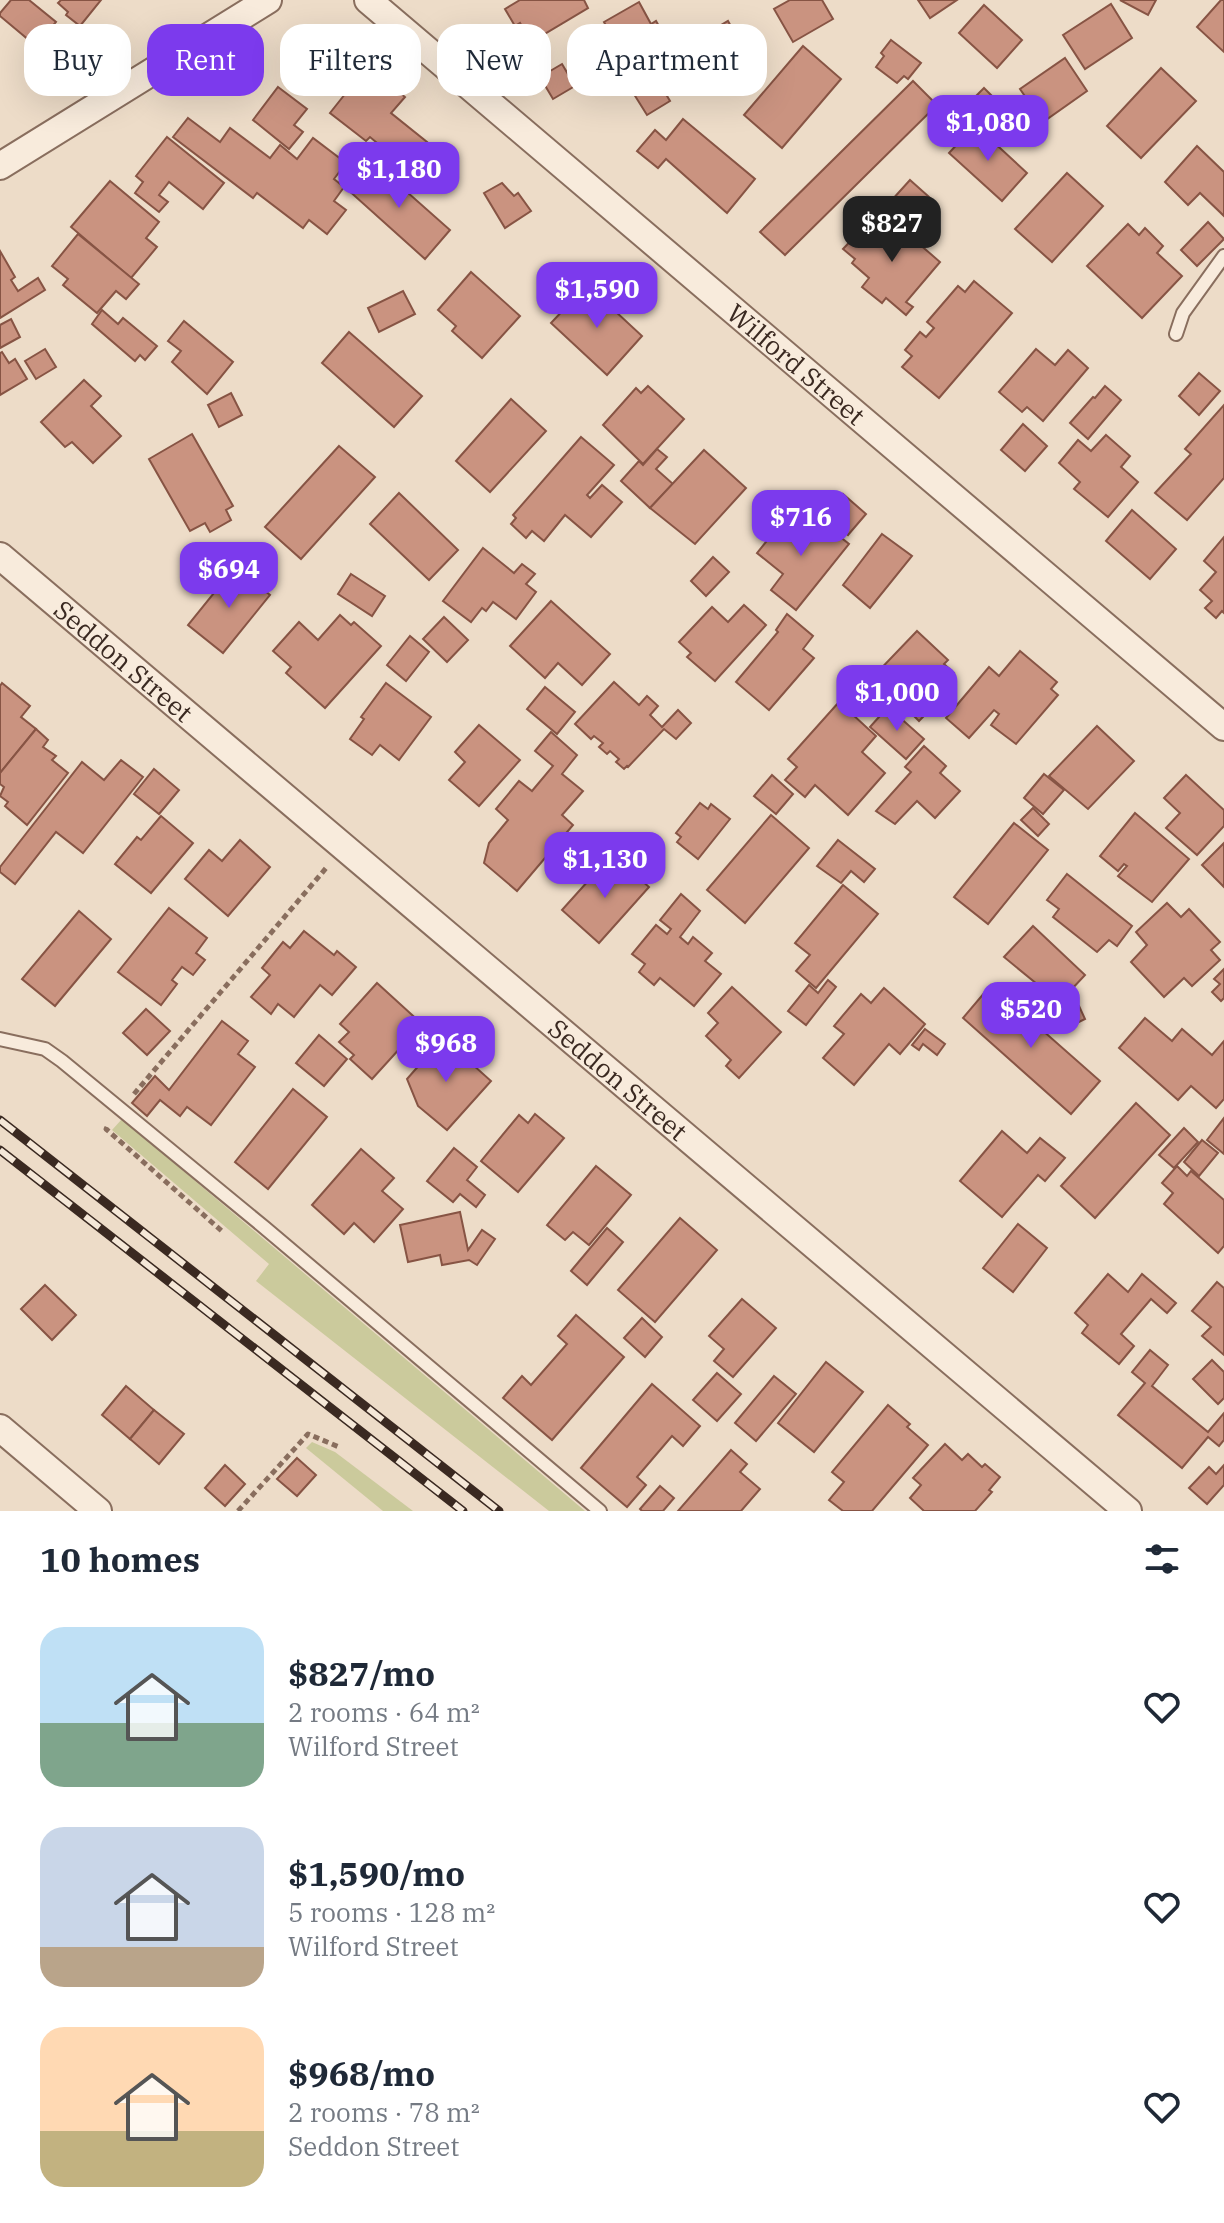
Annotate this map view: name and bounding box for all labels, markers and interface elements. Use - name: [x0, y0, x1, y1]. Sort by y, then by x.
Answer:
- chip: Buy: [24, 24, 131, 96]
- chip: Rent: [147, 24, 264, 96]
- chip: Filters: [280, 24, 421, 96]
- chip: New: [437, 24, 551, 96]
- chip: Apartment: [567, 24, 767, 96]
- pin: $1,080: [923, 95, 1053, 163]
- text: $1,080: [945, 104, 1031, 138]
- pin: $1,180: [334, 142, 464, 210]
- text: $1,180: [356, 151, 442, 185]
- pin: $827: [845, 196, 939, 264]
- text: $827: [861, 205, 923, 239]
- pin: $1,590: [532, 262, 662, 330]
- text: $1,590: [554, 271, 640, 305]
- street label: Wilford Street: [720, 296, 872, 432]
- pin: $716: [754, 490, 848, 558]
- text: $716: [770, 499, 832, 533]
- pin: $694: [182, 542, 276, 610]
- text: $694: [198, 551, 260, 585]
- street label: Seddon Street: [47, 592, 200, 729]
- pin: $1,000: [832, 665, 962, 733]
- text: $1,000: [854, 674, 940, 708]
- pin: $1,130: [540, 832, 670, 900]
- text: $1,130: [562, 841, 648, 875]
- pin: $520: [984, 982, 1078, 1050]
- text: $520: [1000, 991, 1062, 1025]
- street label: Seddon Street: [542, 1011, 695, 1148]
- pin: $968: [399, 1016, 493, 1084]
- text: $968: [415, 1025, 477, 1059]
- text: 10 homes: [40, 1537, 200, 1581]
- icon: filters: [1140, 1537, 1184, 1581]
- text: $827/mo: [288, 1651, 435, 1695]
- icon: home: [104, 1659, 200, 1755]
- icon: heart: [1140, 1685, 1184, 1729]
- text: 2 rooms · 64 m²: [288, 1695, 480, 1729]
- text: Wilford Street: [288, 1729, 459, 1763]
- text: $1,590/mo: [288, 1851, 465, 1895]
- icon: home: [104, 1859, 200, 1955]
- icon: heart: [1140, 1885, 1184, 1929]
- text: 5 rooms · 128 m²: [288, 1895, 495, 1929]
- text: Wilford Street: [288, 1929, 459, 1963]
- text: $968/mo: [288, 2051, 435, 2095]
- icon: home: [104, 2059, 200, 2155]
- icon: heart: [1140, 2085, 1184, 2129]
- text: 2 rooms · 78 m²: [288, 2095, 480, 2129]
- text: Seddon Street: [288, 2129, 459, 2163]

